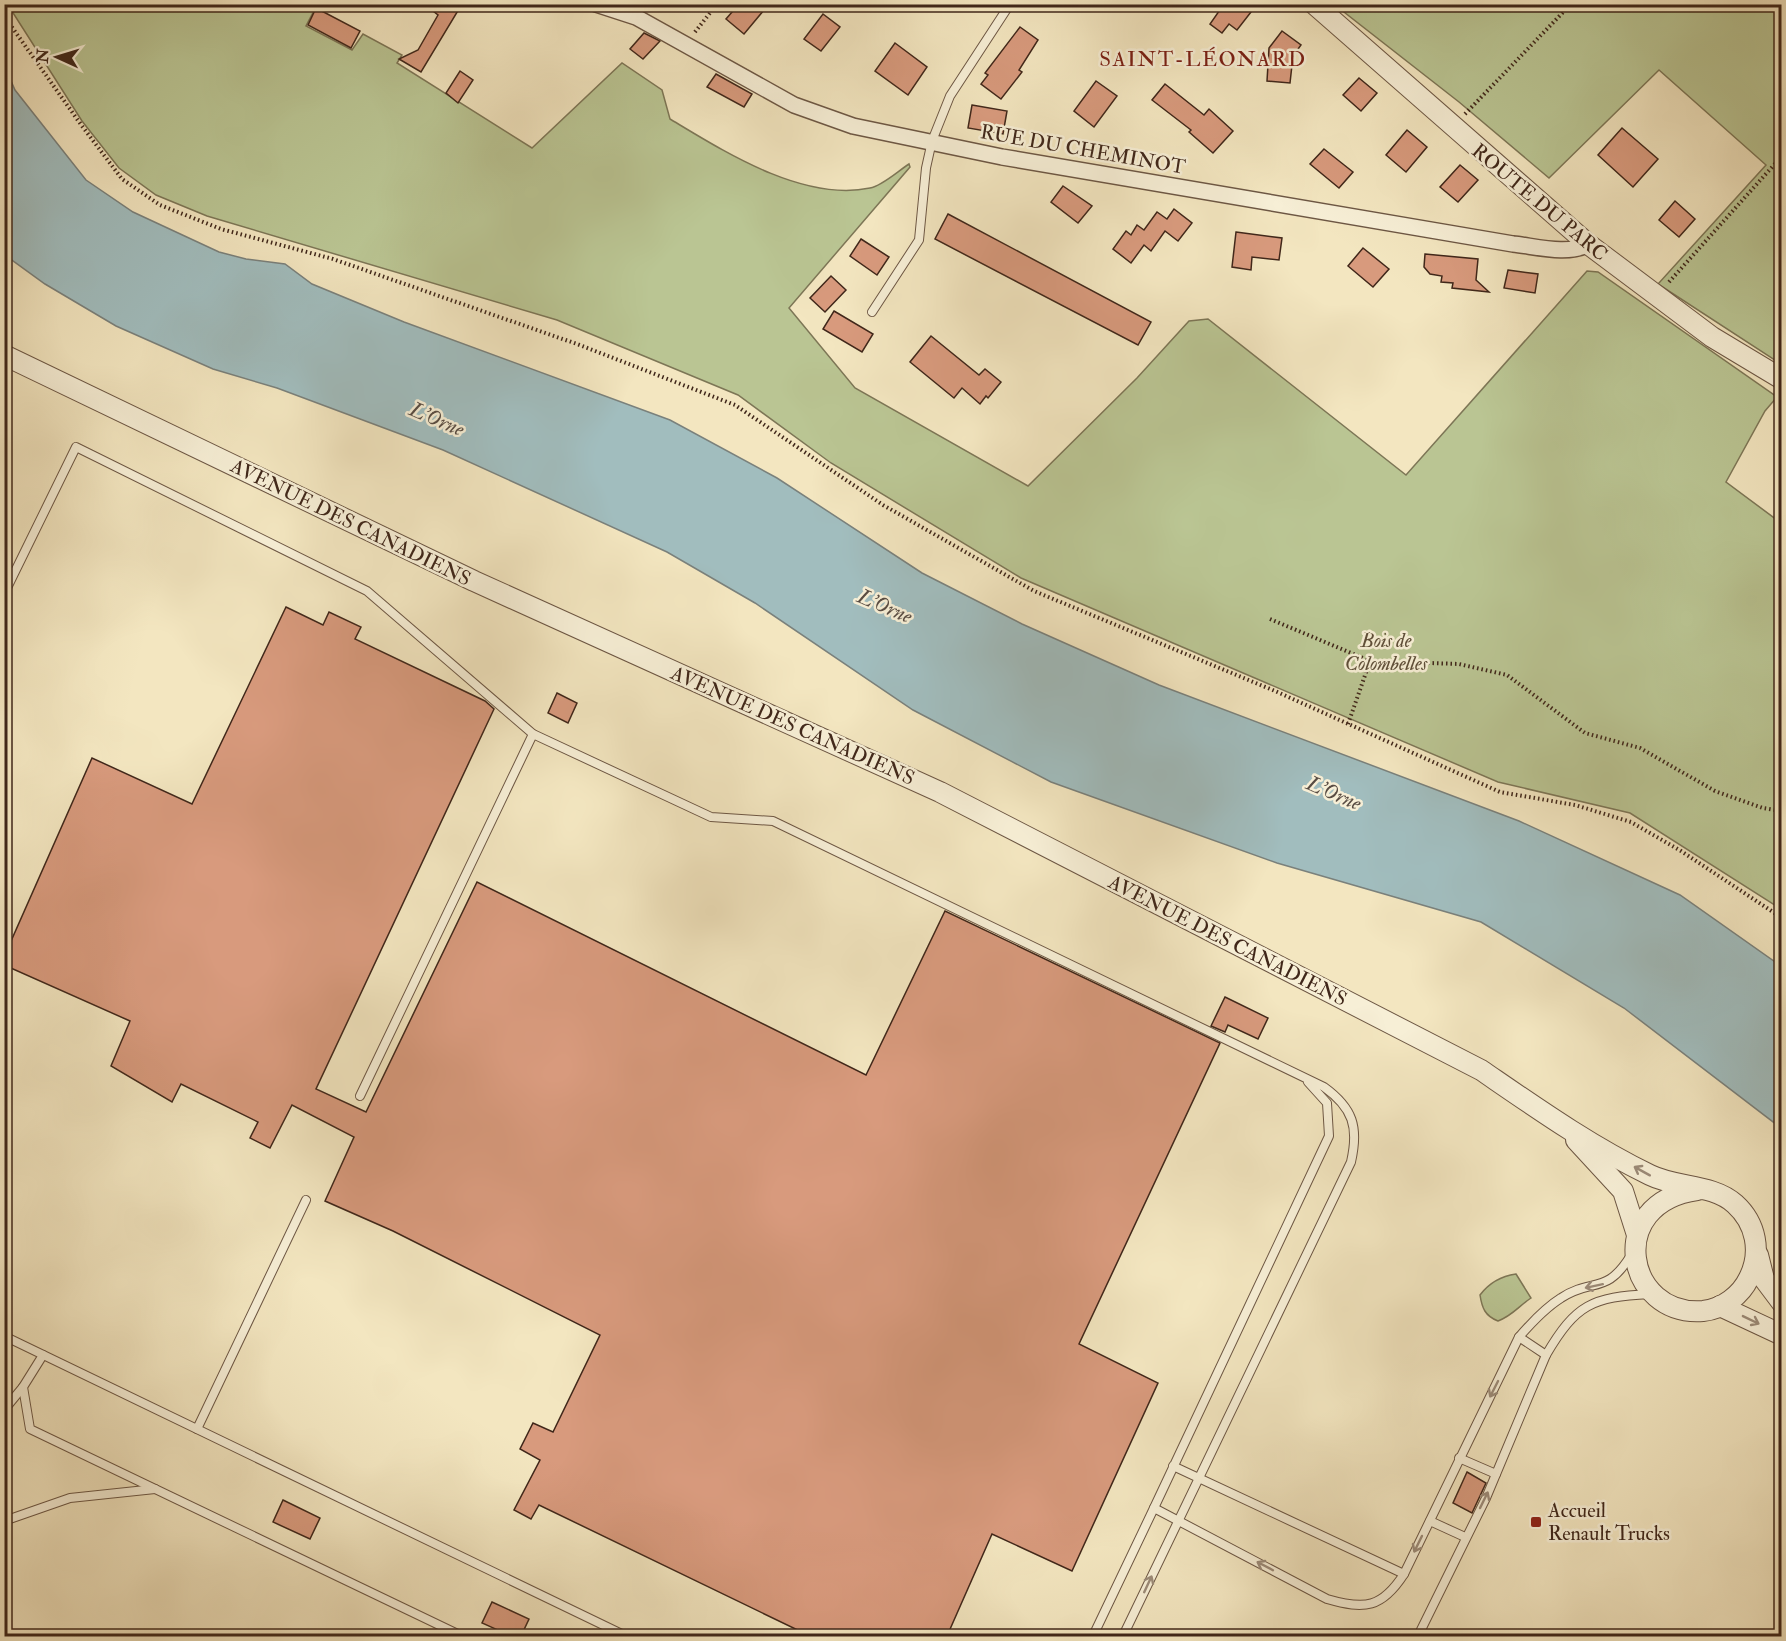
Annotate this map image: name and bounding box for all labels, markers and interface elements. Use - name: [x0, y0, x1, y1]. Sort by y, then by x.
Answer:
- north arrow: [27, 27, 87, 87]
- district label: SAINT-LÉONARD: [1099, 46, 1307, 73]
- text: N: [32, 48, 54, 65]
- street label: RUE DU CHEMINOT: [978, 119, 1188, 180]
- street label: ROUTE DU PARC: [1467, 138, 1613, 267]
- water label: L'Orne: [404, 396, 469, 443]
- street label: AVENUE DES CANADIENS: [226, 453, 475, 592]
- water label: L'Orne: [852, 583, 917, 630]
- park label: Bois de Colombelles: [1345, 628, 1428, 676]
- street label: AVENUE DES CANADIENS: [666, 660, 919, 791]
- water label: L'Orne: [1301, 770, 1366, 817]
- street label: AVENUE DES CANADIENS: [1103, 869, 1351, 1012]
- one-way arrow: [1634, 1165, 1652, 1176]
- one-way arrow: [1585, 1281, 1604, 1292]
- one-way arrow: [1742, 1315, 1760, 1327]
- one-way arrow: [1487, 1380, 1499, 1398]
- one-way arrow: [1479, 1491, 1491, 1509]
- place label: Accueil Renault Trucks: [1547, 1498, 1670, 1546]
- marker: Accueil Renault Trucks: [1529, 1515, 1543, 1529]
- one-way arrow: [1412, 1534, 1424, 1552]
- one-way arrow: [1257, 1560, 1274, 1572]
- one-way arrow: [1142, 1575, 1154, 1593]

